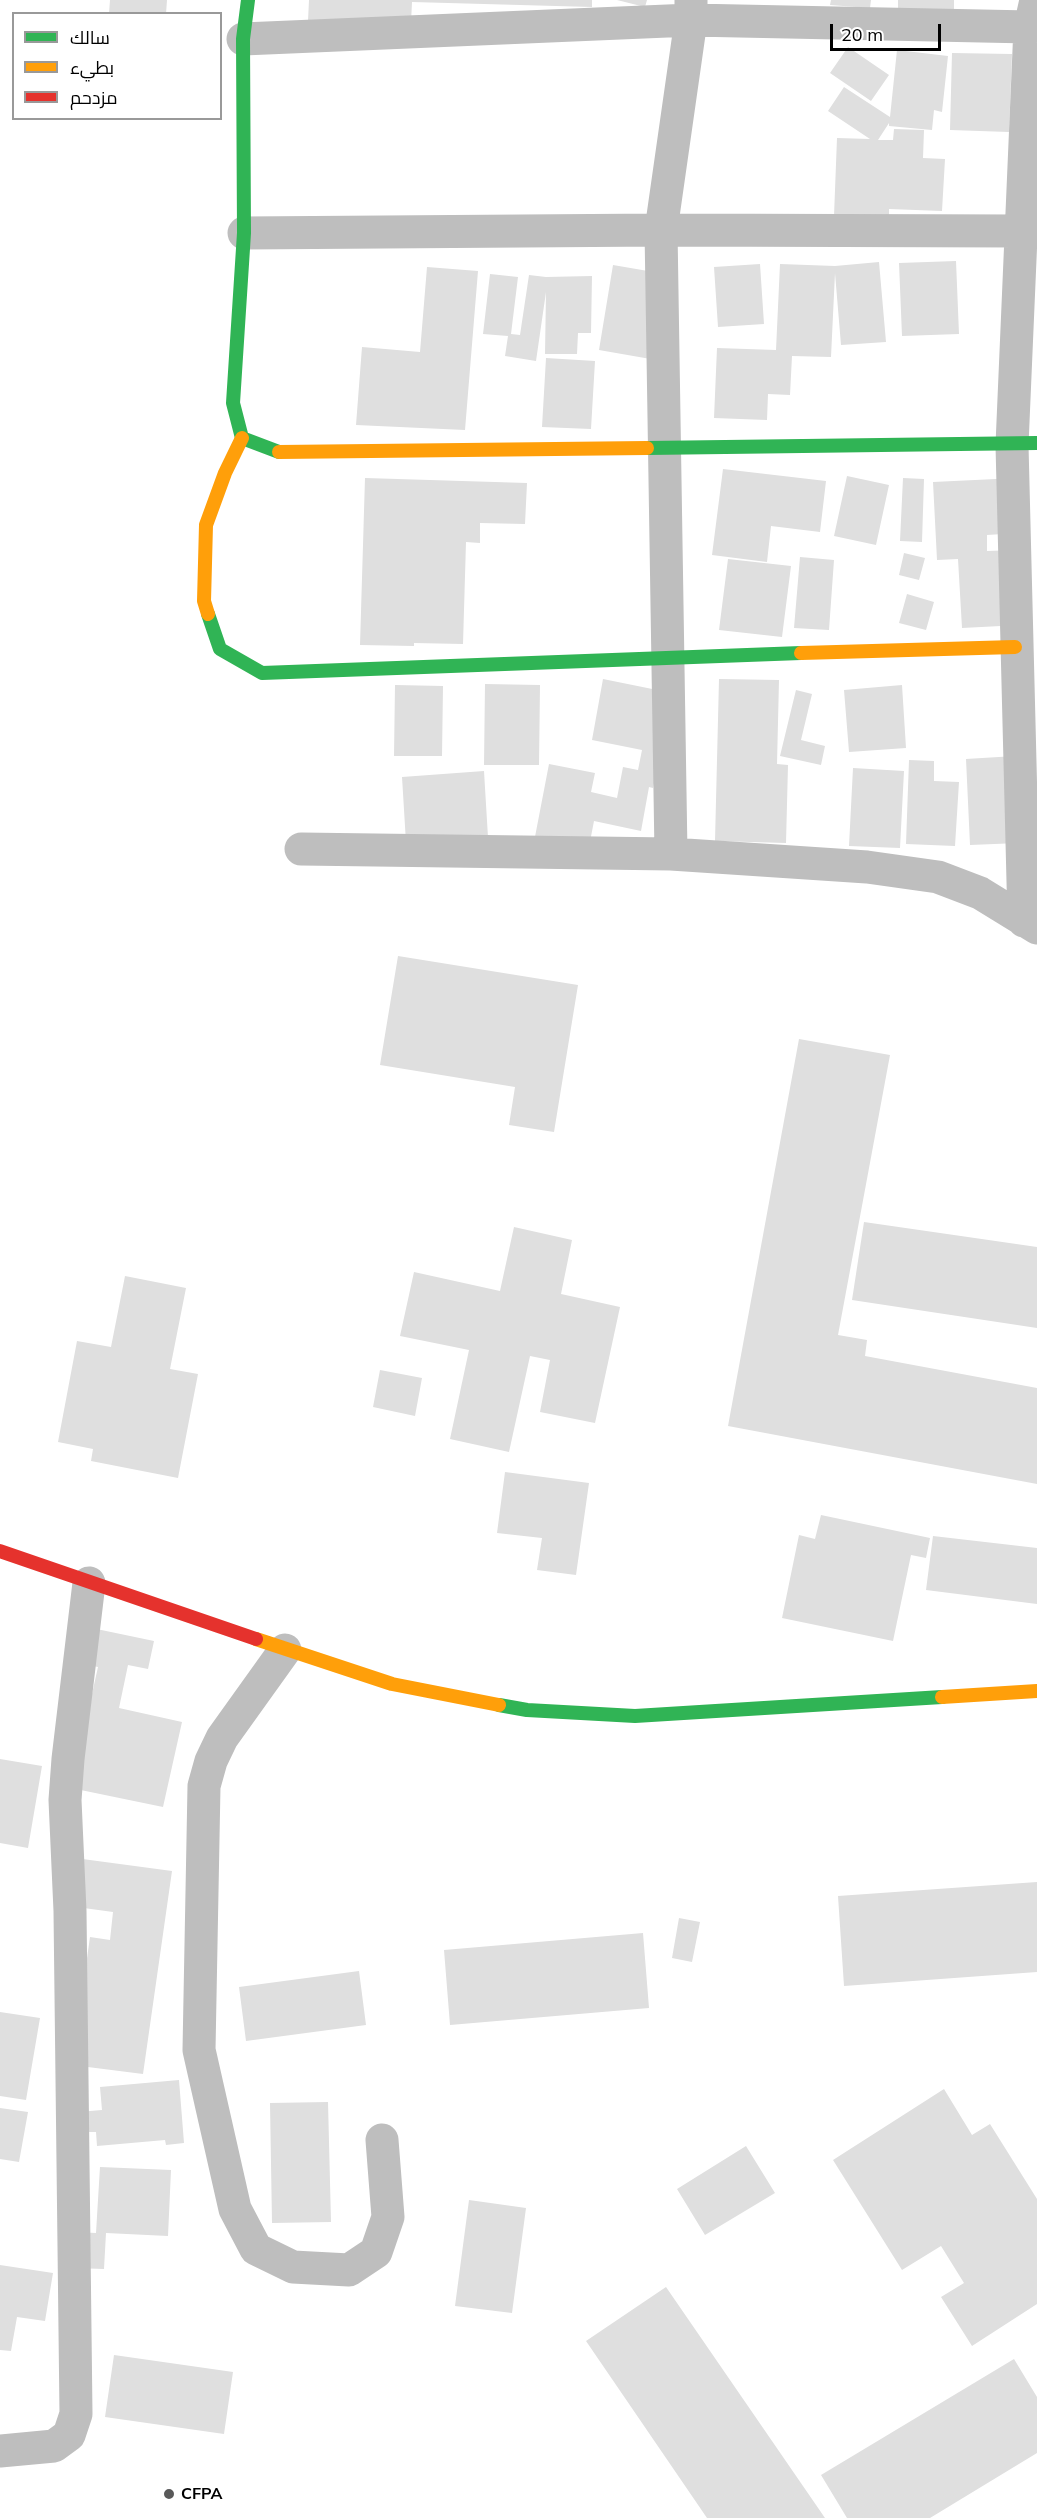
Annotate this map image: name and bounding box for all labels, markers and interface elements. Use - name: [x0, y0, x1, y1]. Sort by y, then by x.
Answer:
- legend: [12, 12, 222, 120]
- scale bar: [833, 12, 944, 50]
- text: 20 m: [841, 23, 883, 46]
- text: سالك: [70, 26, 110, 49]
- text: بطيء: [70, 56, 114, 79]
- text: مزدحم: [70, 86, 118, 109]
- place label: CFPA: [181, 2484, 223, 2504]
- marker: CFPA: [162, 2487, 176, 2501]

